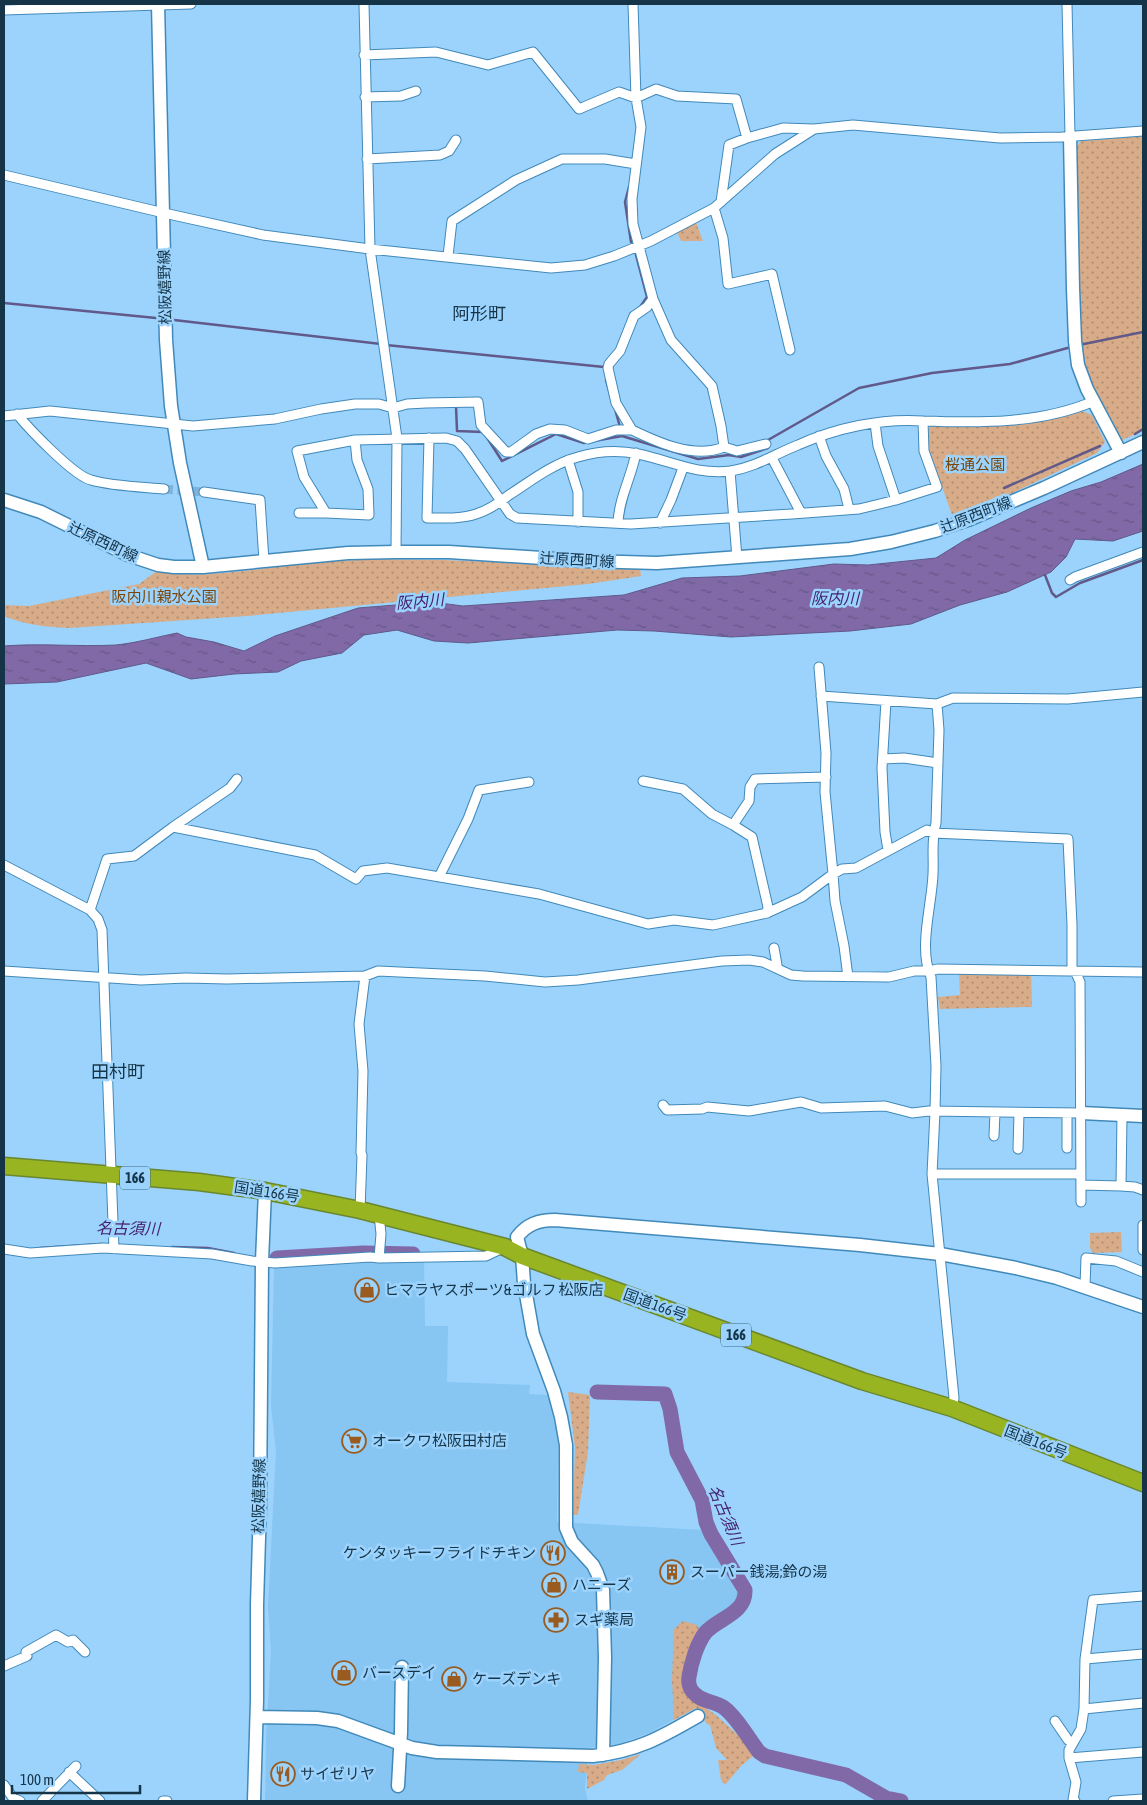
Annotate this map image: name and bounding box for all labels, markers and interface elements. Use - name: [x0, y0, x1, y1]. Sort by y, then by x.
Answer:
- street label: 松阪嬉野線: [155, 249, 174, 325]
- district label: 阿形町: [452, 303, 506, 324]
- park label: 桜通公園: [945, 456, 1005, 473]
- street label: 辻原西町線: [938, 493, 1014, 536]
- street label: 辻原西町線: [66, 518, 141, 565]
- street label: 辻原西町線: [539, 549, 615, 570]
- park label: 阪内川親水公園: [111, 588, 217, 605]
- water label: 阪内川: [811, 589, 861, 607]
- water label: 阪内川: [395, 590, 447, 612]
- district label: 田村町: [91, 1061, 145, 1082]
- road number: 166: [120, 1166, 150, 1190]
- street label: 国道166号: [233, 1178, 301, 1205]
- water label: 名古須川: [96, 1218, 162, 1238]
- shop icon: ヒマラヤスポーツ&ゴルフ 松阪店: [354, 1277, 380, 1303]
- place label: ヒマラヤスポーツ&ゴルフ 松阪店: [384, 1281, 604, 1298]
- street label: 国道166号: [621, 1285, 689, 1324]
- road number: 166: [721, 1324, 751, 1346]
- street label: 国道166号: [1002, 1422, 1070, 1461]
- supermarket icon: オークワ松阪田村店: [341, 1428, 367, 1454]
- place label: オークワ松阪田村店: [372, 1432, 507, 1449]
- street label: 松阪嬉野線: [249, 1458, 268, 1534]
- water label: 名古須川: [705, 1482, 748, 1550]
- restaurant icon: ケンタッキーフライドチキン: [540, 1540, 566, 1566]
- place label: ケンタッキーフライドチキン: [343, 1544, 536, 1561]
- building icon: スーパー銭湯;鈴の湯: [659, 1559, 685, 1585]
- place label: スーパー銭湯;鈴の湯: [690, 1563, 828, 1580]
- shop icon: ハニーズ: [541, 1572, 567, 1598]
- place label: ハニーズ: [572, 1576, 631, 1593]
- pharmacy icon: スギ薬局: [543, 1607, 569, 1633]
- place label: スギ薬局: [574, 1611, 634, 1628]
- shop icon: バースデイ: [331, 1660, 357, 1686]
- place label: バースデイ: [362, 1664, 436, 1681]
- shop icon: ケーズデンキ: [441, 1666, 467, 1692]
- place label: ケーズデンキ: [472, 1670, 561, 1687]
- restaurant icon: サイゼリヤ: [270, 1761, 296, 1787]
- scale bar: [12, 1762, 140, 1794]
- place label: サイゼリヤ: [300, 1765, 375, 1782]
- text: 100 m: [20, 1771, 54, 1788]

